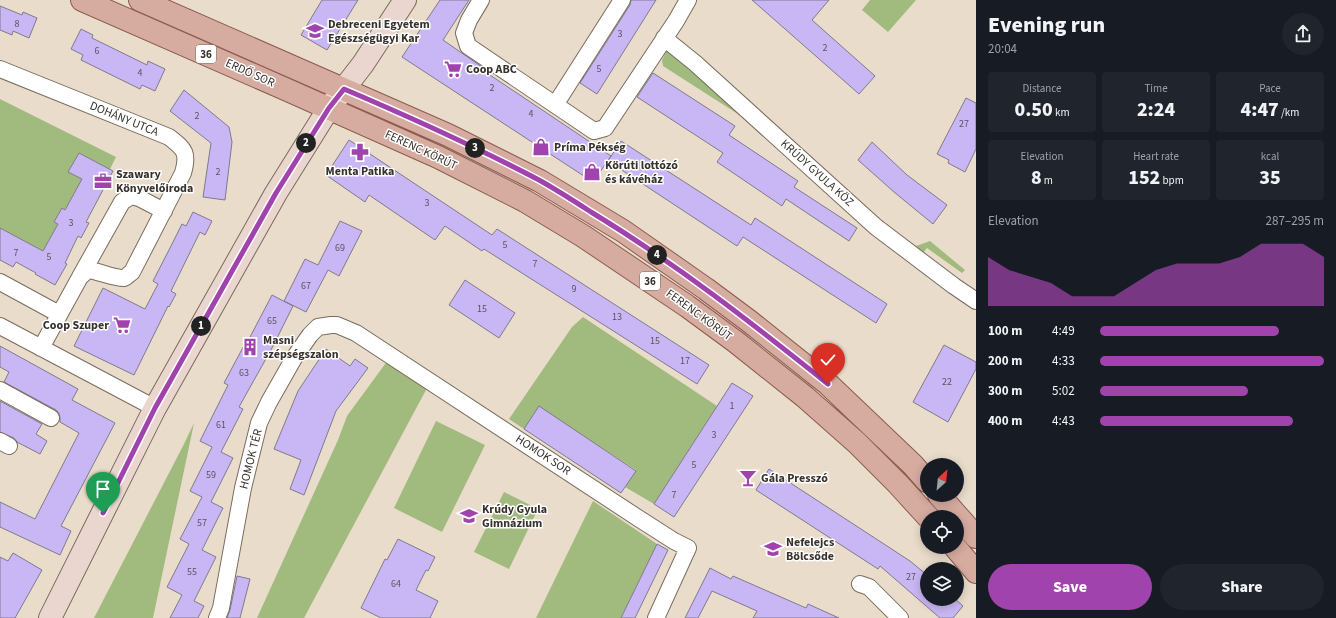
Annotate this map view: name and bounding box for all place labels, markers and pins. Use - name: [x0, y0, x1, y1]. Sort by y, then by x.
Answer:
- place label: Debreceni Egyetem Egészségügyi Kar: [328, 16, 430, 47]
- school or university icon: Debreceni Egyetem Egészségügyi Kar: [305, 21, 325, 41]
- supermarket icon: Coop ABC: [443, 59, 463, 79]
- place label: Coop ABC: [466, 61, 517, 78]
- pin: 2: [296, 133, 316, 153]
- shop icon: Príma Pékség: [531, 137, 551, 157]
- pin: 3: [465, 138, 485, 158]
- place label: Príma Pékség: [554, 139, 626, 156]
- pharmacy icon: Menta Patika: [350, 142, 370, 162]
- place label: Körúti lottózó és kávéház: [605, 157, 678, 188]
- shop icon: Körúti lottózó és kávéház: [582, 162, 602, 182]
- place label: Menta Patika: [326, 163, 394, 180]
- place label: Szawary Könyvelőiroda: [116, 166, 193, 197]
- office icon: Szawary Könyvelőiroda: [93, 171, 113, 191]
- pin: 4: [647, 245, 667, 265]
- supermarket icon: Coop Szuper: [112, 315, 132, 335]
- pin: 1: [191, 316, 211, 336]
- place label: Coop Szuper: [43, 317, 109, 334]
- place label: Masni szépségszalon: [263, 332, 339, 363]
- building icon: Masni szépségszalon: [240, 337, 260, 357]
- pin: [811, 343, 845, 384]
- bar icon: Gála Presszó: [738, 468, 758, 488]
- place label: Gála Presszó: [761, 470, 828, 487]
- pin: [86, 472, 120, 513]
- place label: Krúdy Gyula Gimnázium: [482, 501, 547, 532]
- school or university icon: Krúdy Gyula Gimnázium: [459, 506, 479, 526]
- place label: Nefelejcs Bölcsőde: [786, 534, 834, 565]
- school or university icon: Nefelejcs Bölcsőde: [763, 539, 783, 559]

